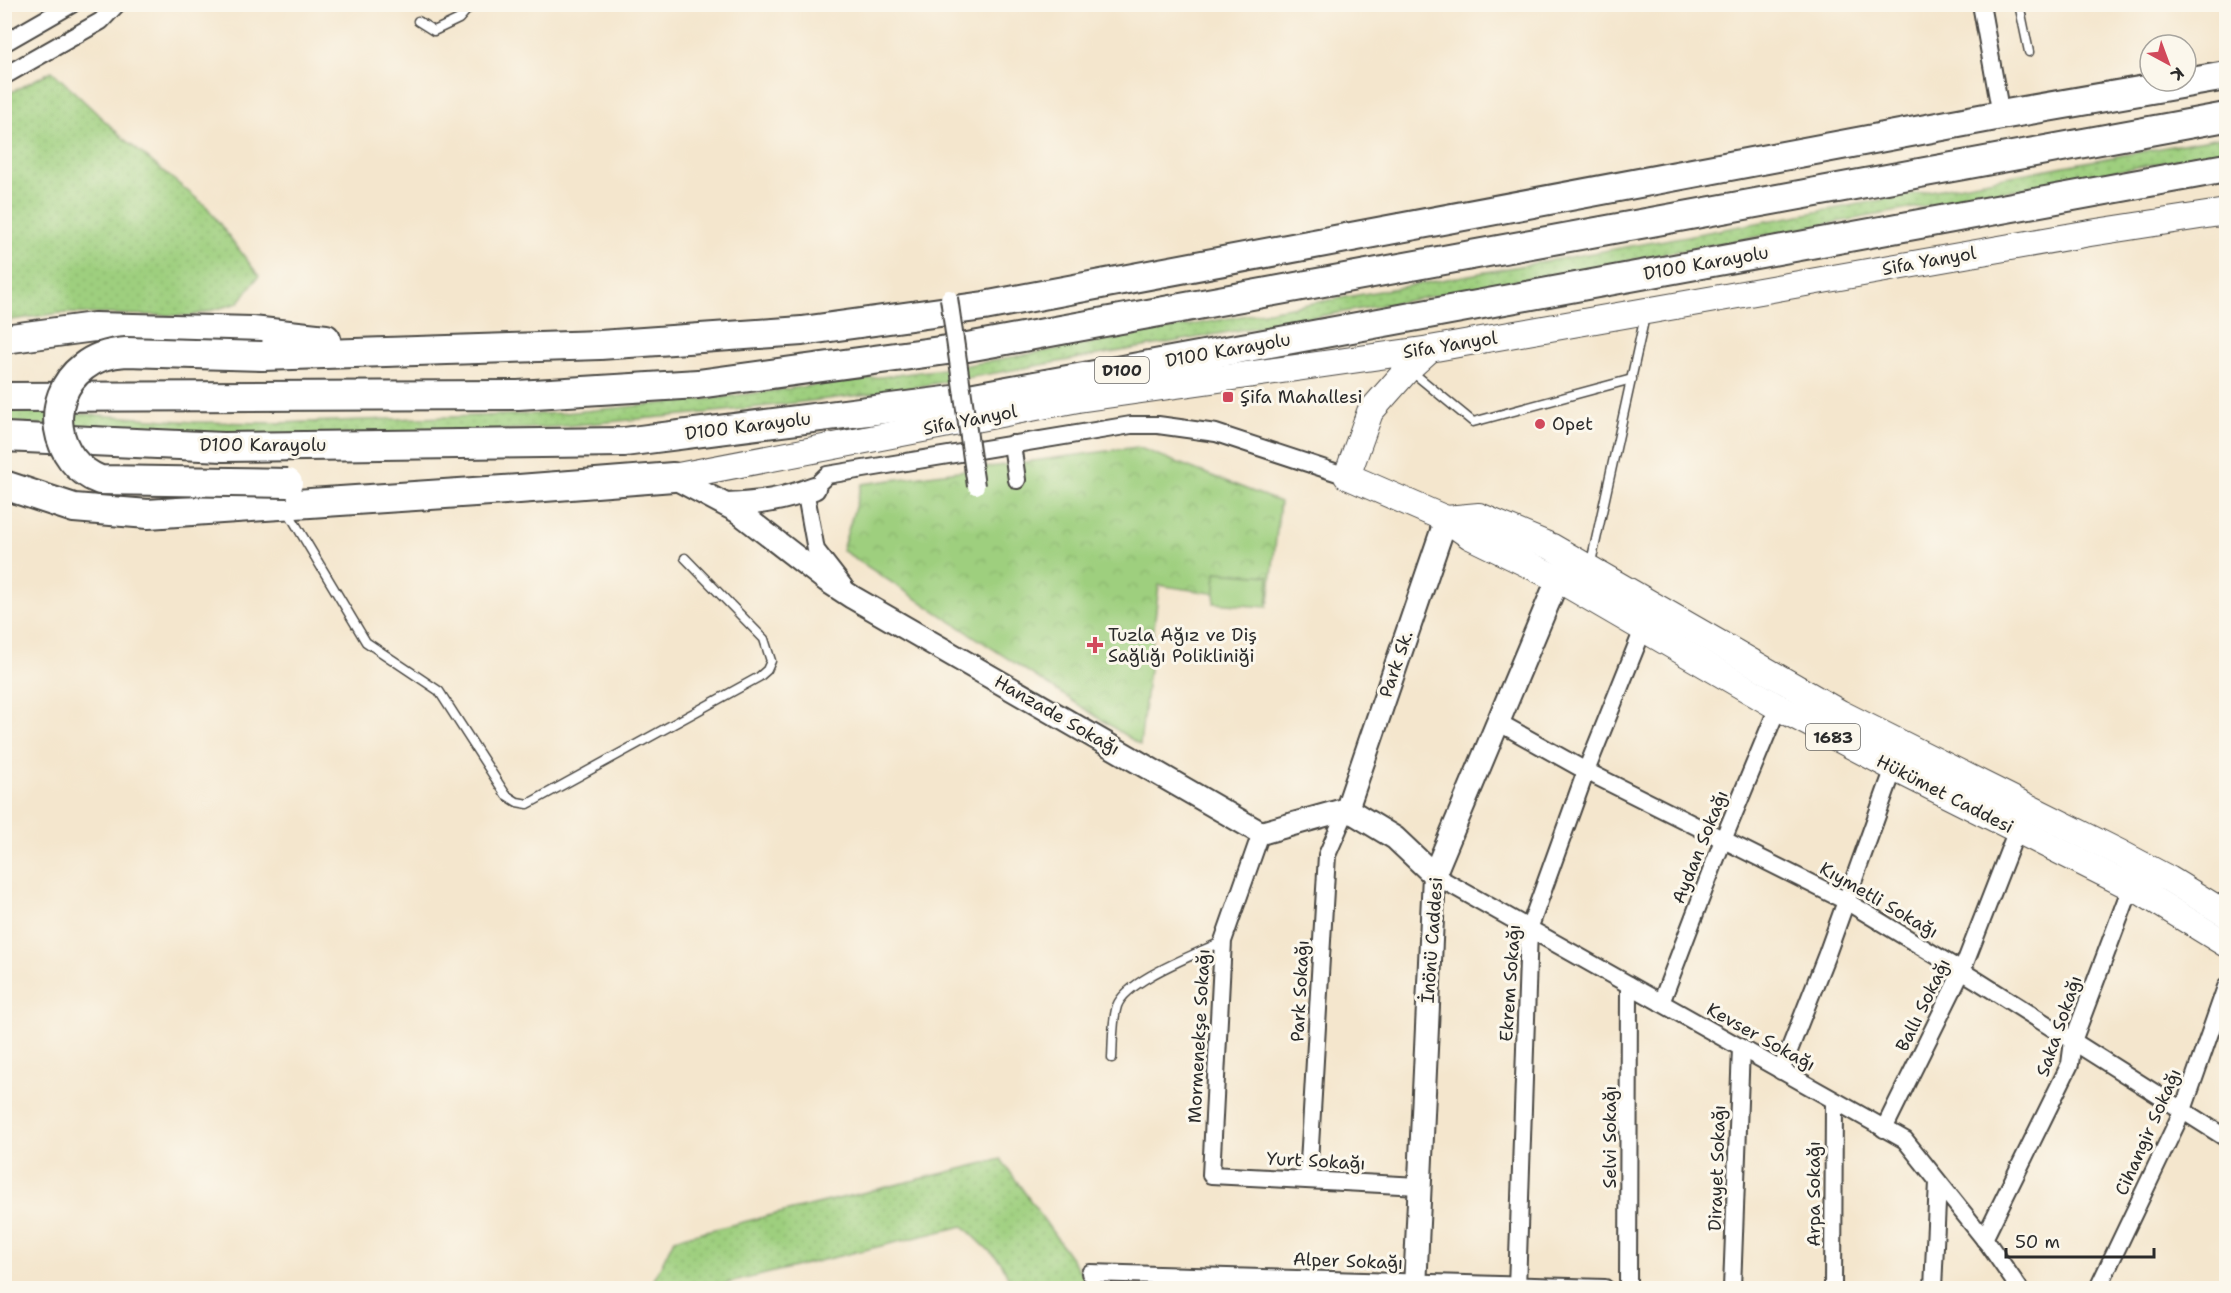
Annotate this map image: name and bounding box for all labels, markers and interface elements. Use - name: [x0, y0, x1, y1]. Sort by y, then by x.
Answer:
- north arrow: [2138, 33, 2198, 93]
- text: K: [2166, 62, 2189, 86]
- street label: D100 Karayolu: [1642, 240, 1770, 286]
- street label: Sifa Yanyol: [1880, 241, 1979, 281]
- street label: Sifa Yanyol: [1401, 326, 1499, 364]
- street label: D100 Karayolu: [1164, 327, 1292, 373]
- road number: D100: [1095, 357, 1149, 383]
- place label: Şifa Mahallesi: [1240, 385, 1363, 409]
- marker: Şifa Mahallesi: [1221, 390, 1235, 404]
- street label: Sifa Yanyol: [921, 399, 1020, 441]
- street label: D100 Karayolu: [684, 406, 812, 446]
- place label: Opet: [1552, 412, 1593, 436]
- marker: Opet: [1533, 417, 1547, 431]
- street label: D100 Karayolu: [200, 433, 326, 457]
- place label: Tuzla Ağız ve Diş Sağlığı Polikliniği: [1108, 623, 1257, 668]
- street label: Park Sk.: [1373, 627, 1419, 701]
- marker: Tuzla Ağız ve Diş Sağlığı Polikliniği: [1086, 636, 1104, 654]
- street label: Hanzade Sokağı: [990, 669, 1124, 761]
- road number: 1683: [1806, 724, 1860, 750]
- street label: Hükümet Caddesi: [1872, 749, 2018, 839]
- street label: Aydan Sokağı: [1666, 787, 1734, 907]
- street label: Kıymetli Sokağı: [1815, 856, 1943, 944]
- street label: İnönü Caddesi: [1416, 876, 1448, 1004]
- street label: Ekrem Sokağı: [1494, 924, 1526, 1042]
- street label: Park Sokağı: [1285, 939, 1315, 1043]
- street label: Mormenekşe Sokağı: [1182, 948, 1216, 1124]
- street label: Ballı Sokağı: [1890, 954, 1956, 1056]
- street label: Saka Sokağı: [2031, 972, 2087, 1080]
- street label: Kevser Sokağı: [1702, 997, 1820, 1077]
- street label: Cihangir Sokağı: [2109, 1065, 2187, 1199]
- street label: Selvi Sokağı: [1598, 1086, 1622, 1188]
- street label: Dirayet Sokağı: [1703, 1104, 1731, 1232]
- street label: Arpa Sokağı: [1802, 1141, 1826, 1247]
- street label: Yurt Sokağı: [1266, 1146, 1366, 1176]
- scale bar: [2006, 1221, 2154, 1259]
- text: 50 m: [2015, 1230, 2060, 1254]
- street label: Alper Sokağı: [1292, 1247, 1404, 1275]

